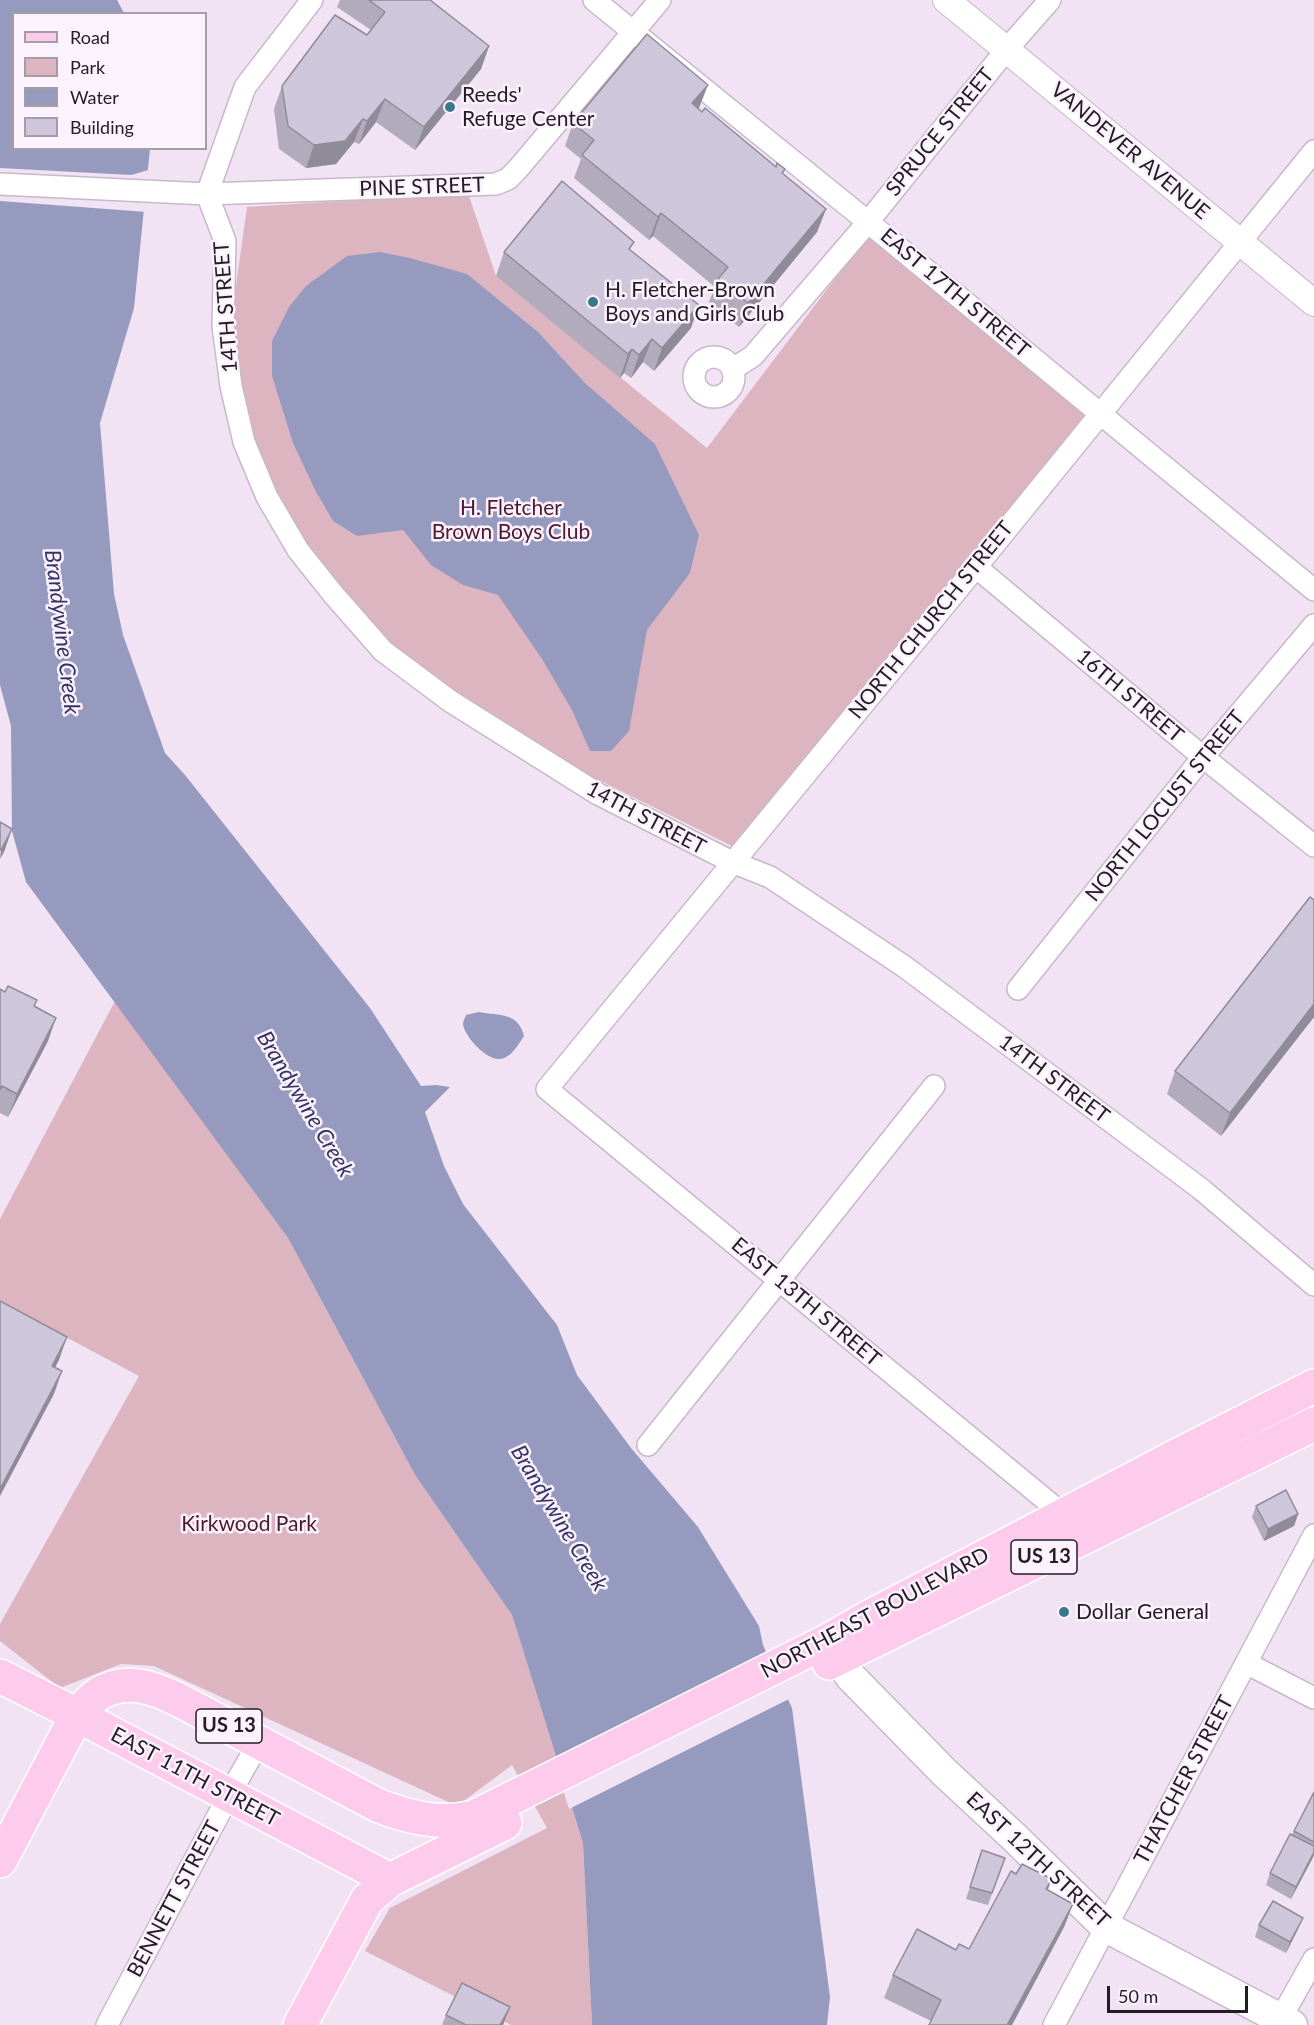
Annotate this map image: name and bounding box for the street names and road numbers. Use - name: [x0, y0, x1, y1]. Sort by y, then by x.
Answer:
- street label: SPRUCE STREET: [881, 63, 999, 201]
- street label: VANDEVER AVENUE: [1046, 77, 1214, 225]
- street label: PINE STREET: [359, 172, 485, 202]
- street label: EAST 17TH STREET: [875, 223, 1035, 363]
- street label: 14TH STREET: [209, 240, 243, 374]
- street label: NORTH CHURCH STREET: [844, 516, 1018, 724]
- street label: 16TH STREET: [1071, 644, 1189, 748]
- street label: NORTH LOCUST STREET: [1080, 705, 1250, 907]
- street label: 14TH STREET: [582, 776, 710, 860]
- street label: 14TH STREET: [994, 1029, 1114, 1129]
- street label: EAST 13TH STREET: [726, 1232, 886, 1372]
- road number: US 13: [1011, 1540, 1077, 1574]
- street label: NORTHEAST BOULEVARD: [757, 1542, 993, 1684]
- street label: THATCHER STREET: [1129, 1691, 1239, 1869]
- road number: US 13: [196, 1709, 262, 1743]
- street label: EAST 11TH STREET: [106, 1722, 284, 1832]
- street label: EAST 12TH STREET: [961, 1787, 1115, 1933]
- street label: BENNETT STREET: [122, 1816, 226, 1982]

